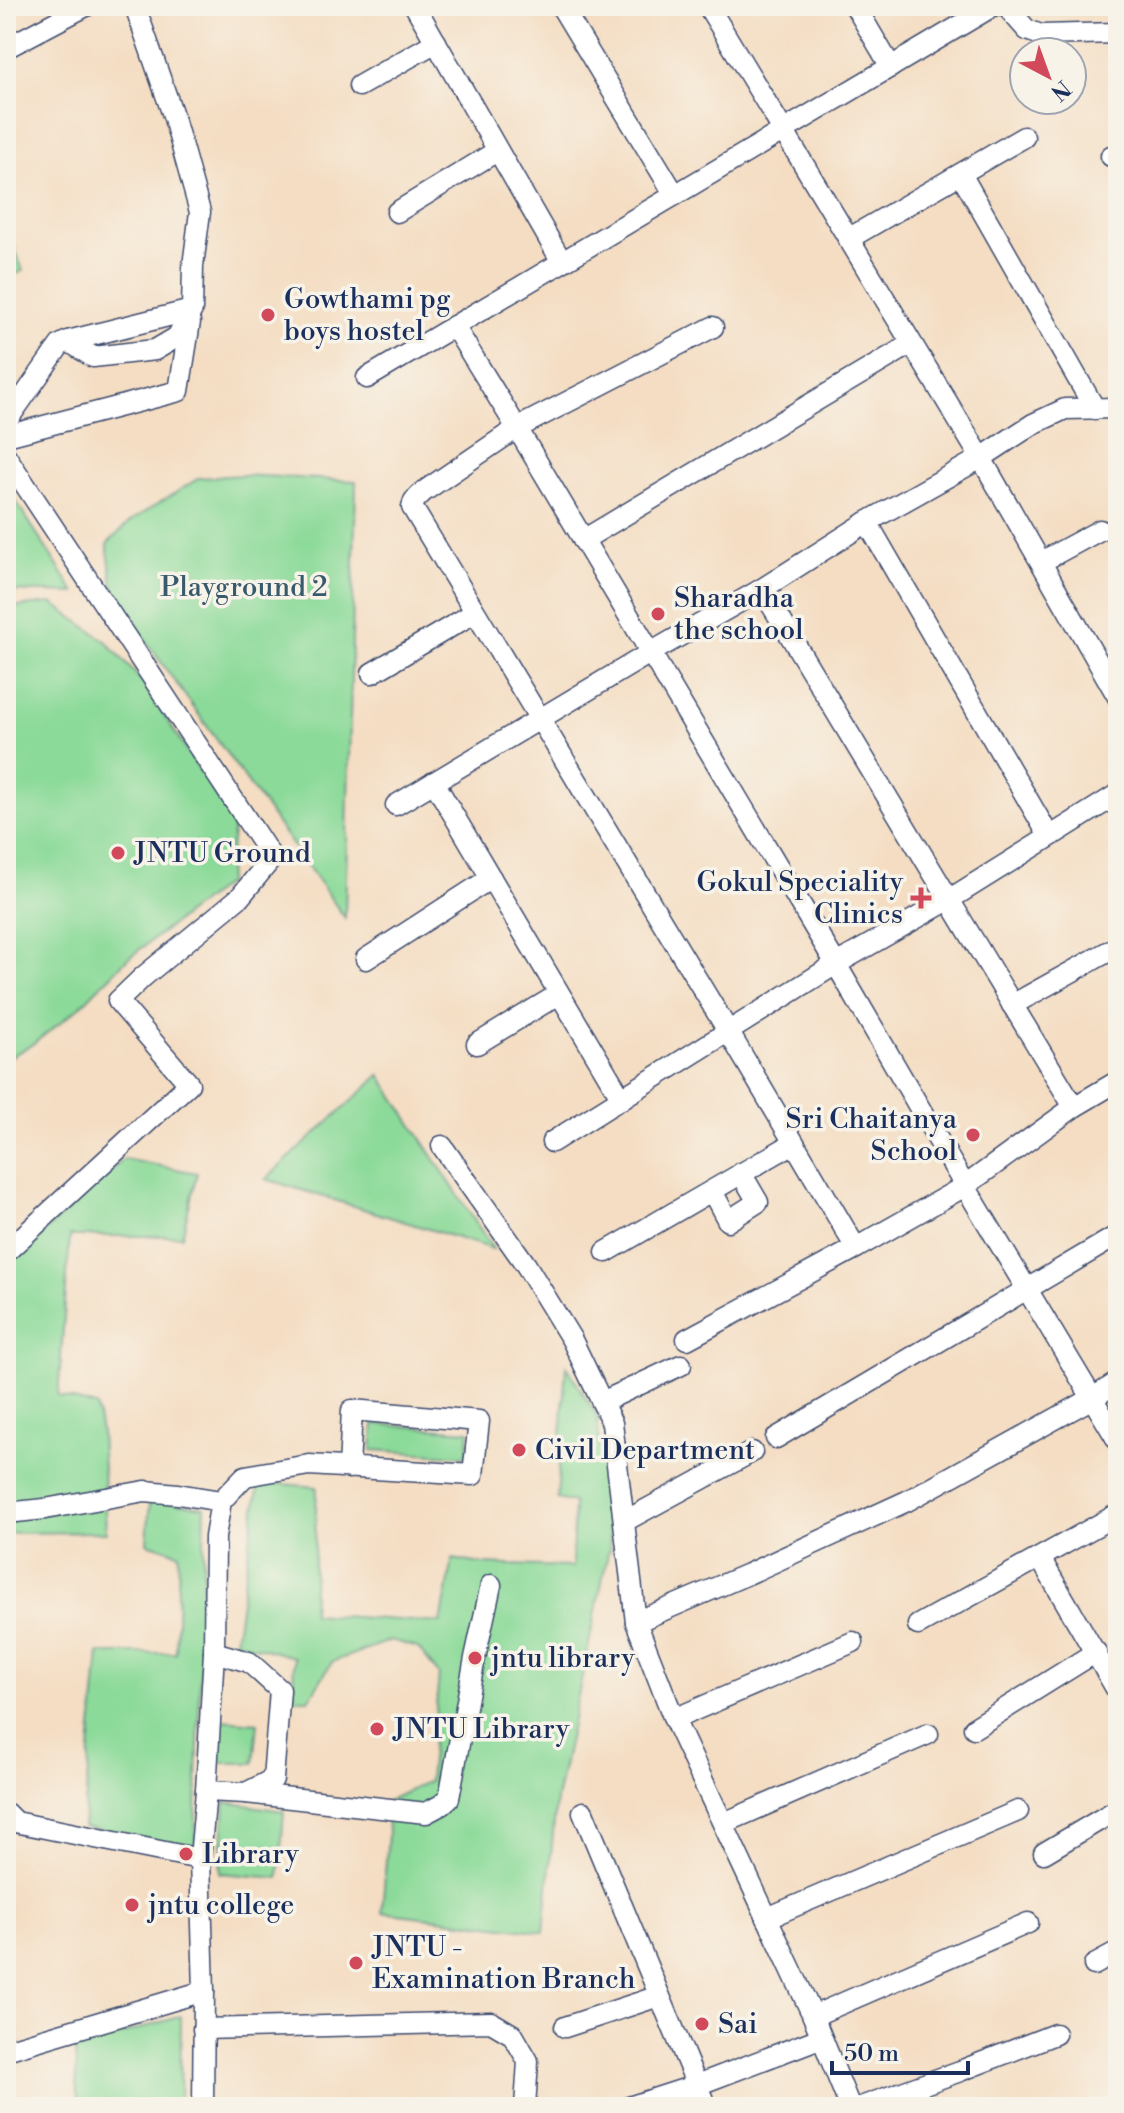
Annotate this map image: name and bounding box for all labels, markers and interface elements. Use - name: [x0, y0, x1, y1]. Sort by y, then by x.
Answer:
- north arrow: [1008, 36, 1088, 116]
- text: N: [1044, 74, 1076, 106]
- place label: Gowthami pg boys hostel: [284, 282, 451, 349]
- marker: Gowthami pg boys hostel: [259, 306, 277, 324]
- park label: Playground 2: [160, 570, 328, 605]
- place label: Sharadha the school: [674, 581, 803, 648]
- marker: Sharadha the school: [649, 605, 667, 623]
- place label: JNTU Ground: [133, 836, 311, 871]
- marker: JNTU Ground: [109, 844, 127, 862]
- place label: Gokul Speciality Clinics: [696, 865, 903, 932]
- marker: Gokul Speciality Clinics: [910, 887, 932, 909]
- place label: Sri Chaitanya School: [786, 1102, 958, 1169]
- marker: Sri Chaitanya School: [964, 1126, 982, 1144]
- place label: Civil Department: [535, 1433, 755, 1468]
- marker: Civil Department: [510, 1441, 528, 1459]
- place label: jntu library: [489, 1641, 635, 1676]
- marker: jntu library: [466, 1649, 484, 1667]
- place label: JNTU Library: [392, 1712, 570, 1747]
- marker: JNTU Library: [368, 1720, 386, 1738]
- place label: Library: [202, 1837, 299, 1872]
- marker: Library: [177, 1845, 195, 1863]
- place label: jntu college: [146, 1888, 294, 1923]
- marker: jntu college: [123, 1896, 141, 1914]
- place label: JNTU - Examination Branch: [371, 1930, 636, 1997]
- marker: JNTU - Examination Branch: [347, 1954, 365, 1972]
- place label: Sai: [718, 2007, 757, 2042]
- marker: Sai: [693, 2015, 711, 2033]
- scale bar: [832, 2025, 968, 2075]
- text: 50 m: [844, 2039, 899, 2069]

